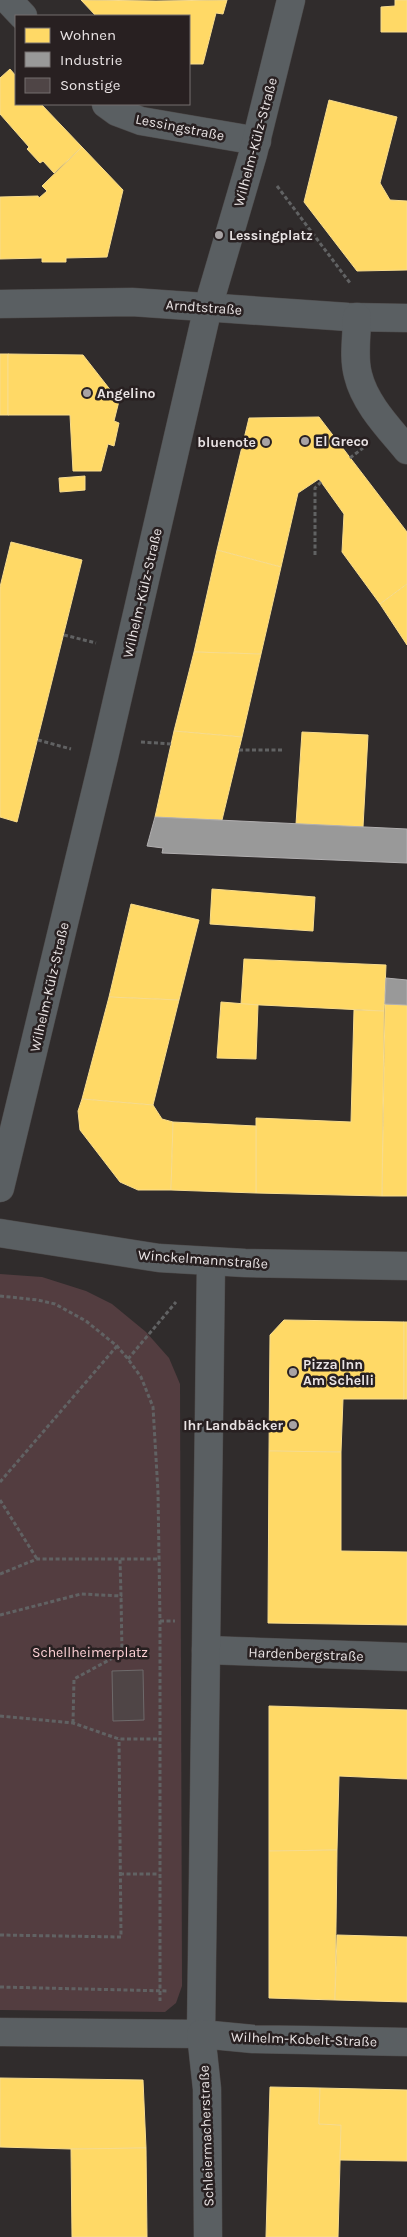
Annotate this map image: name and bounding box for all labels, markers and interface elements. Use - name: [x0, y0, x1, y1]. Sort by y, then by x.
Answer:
- legend: [15, 15, 190, 105]
- text: Wohnen: [60, 26, 116, 44]
- text: Industrie: [60, 51, 122, 69]
- text: Sonstige: [60, 76, 120, 94]
- street label: Wilhelm-Külz-Straße: [230, 76, 281, 208]
- street label: Lessingstraße: [134, 111, 226, 144]
- place label: Lessingplatz: [229, 227, 313, 244]
- marker: Lessingplatz: [213, 229, 225, 241]
- street label: Arndtstraße: [165, 296, 243, 319]
- place label: Angelino: [97, 385, 156, 402]
- marker: Angelino: [81, 387, 93, 399]
- place label: El Greco: [315, 433, 369, 450]
- place label: bluenote: [197, 434, 256, 451]
- marker: El Greco: [299, 435, 311, 447]
- marker: bluenote: [260, 436, 272, 448]
- street label: Wilhelm-Külz-Straße: [119, 526, 166, 660]
- street label: Wilhelm-Külz-Straße: [26, 920, 73, 1054]
- street label: Winckelmannstraße: [137, 1246, 269, 1273]
- place label: Pizza Inn Am Schelli: [303, 1356, 374, 1389]
- marker: Pizza Inn Am Schelli: [287, 1366, 299, 1378]
- place label: Ihr Landbäcker: [183, 1417, 284, 1434]
- marker: Ihr Landbäcker: [287, 1419, 299, 1431]
- park label: Schellheimerplatz: [32, 1644, 148, 1661]
- street label: Hardenbergstraße: [248, 1644, 364, 1665]
- street label: Wilhelm-Kobelt-Straße: [231, 2028, 377, 2051]
- street label: Schleiermacherstraße: [196, 2065, 217, 2207]

